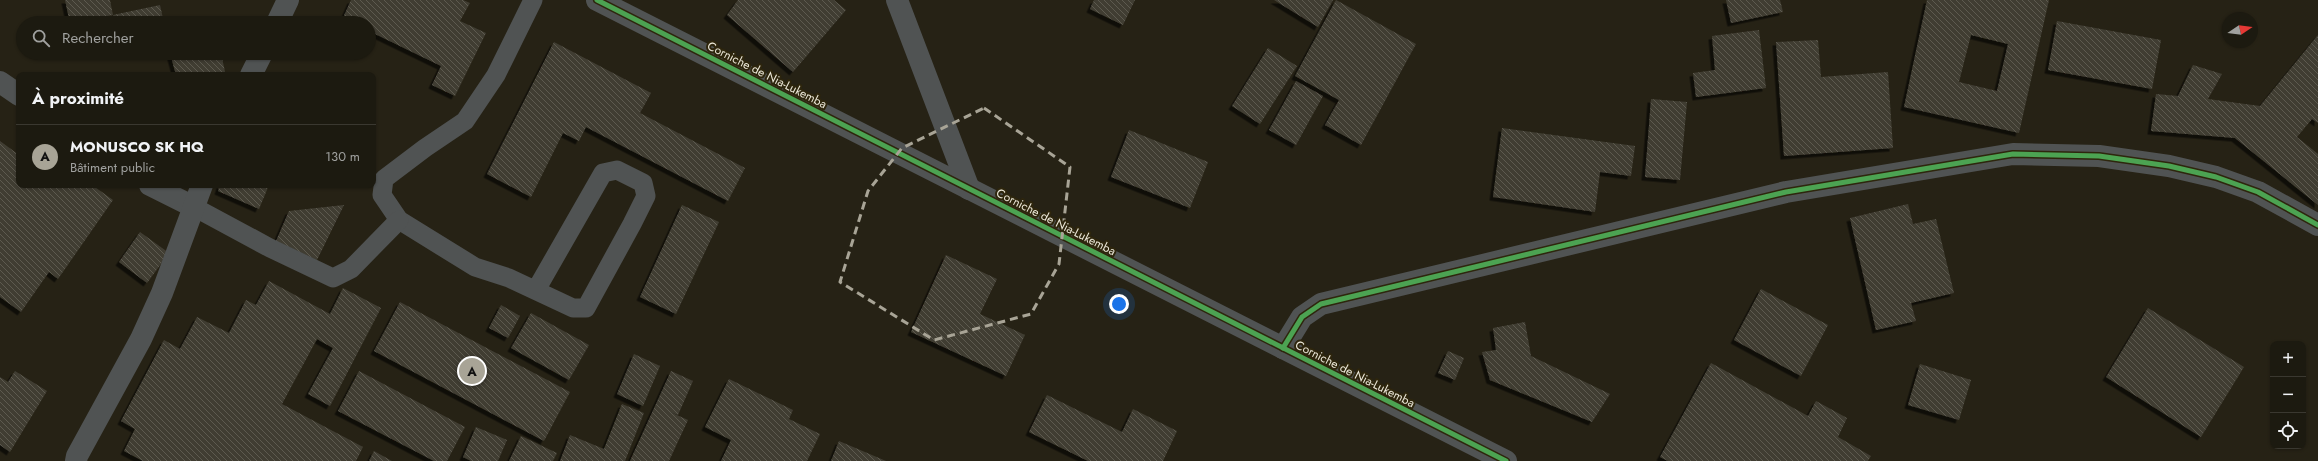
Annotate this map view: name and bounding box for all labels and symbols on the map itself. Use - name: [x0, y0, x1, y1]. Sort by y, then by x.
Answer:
- north arrow: [2222, 12, 2258, 48]
- street label: Corniche de Nia-Lukemba: [704, 37, 830, 113]
- street label: Corniche de Nia-Lukemba: [993, 184, 1119, 260]
- your location: [1109, 294, 1129, 314]
- street label: Corniche de Nia-Lukemba: [1292, 336, 1418, 412]
- pin: A: [459, 356, 485, 386]

